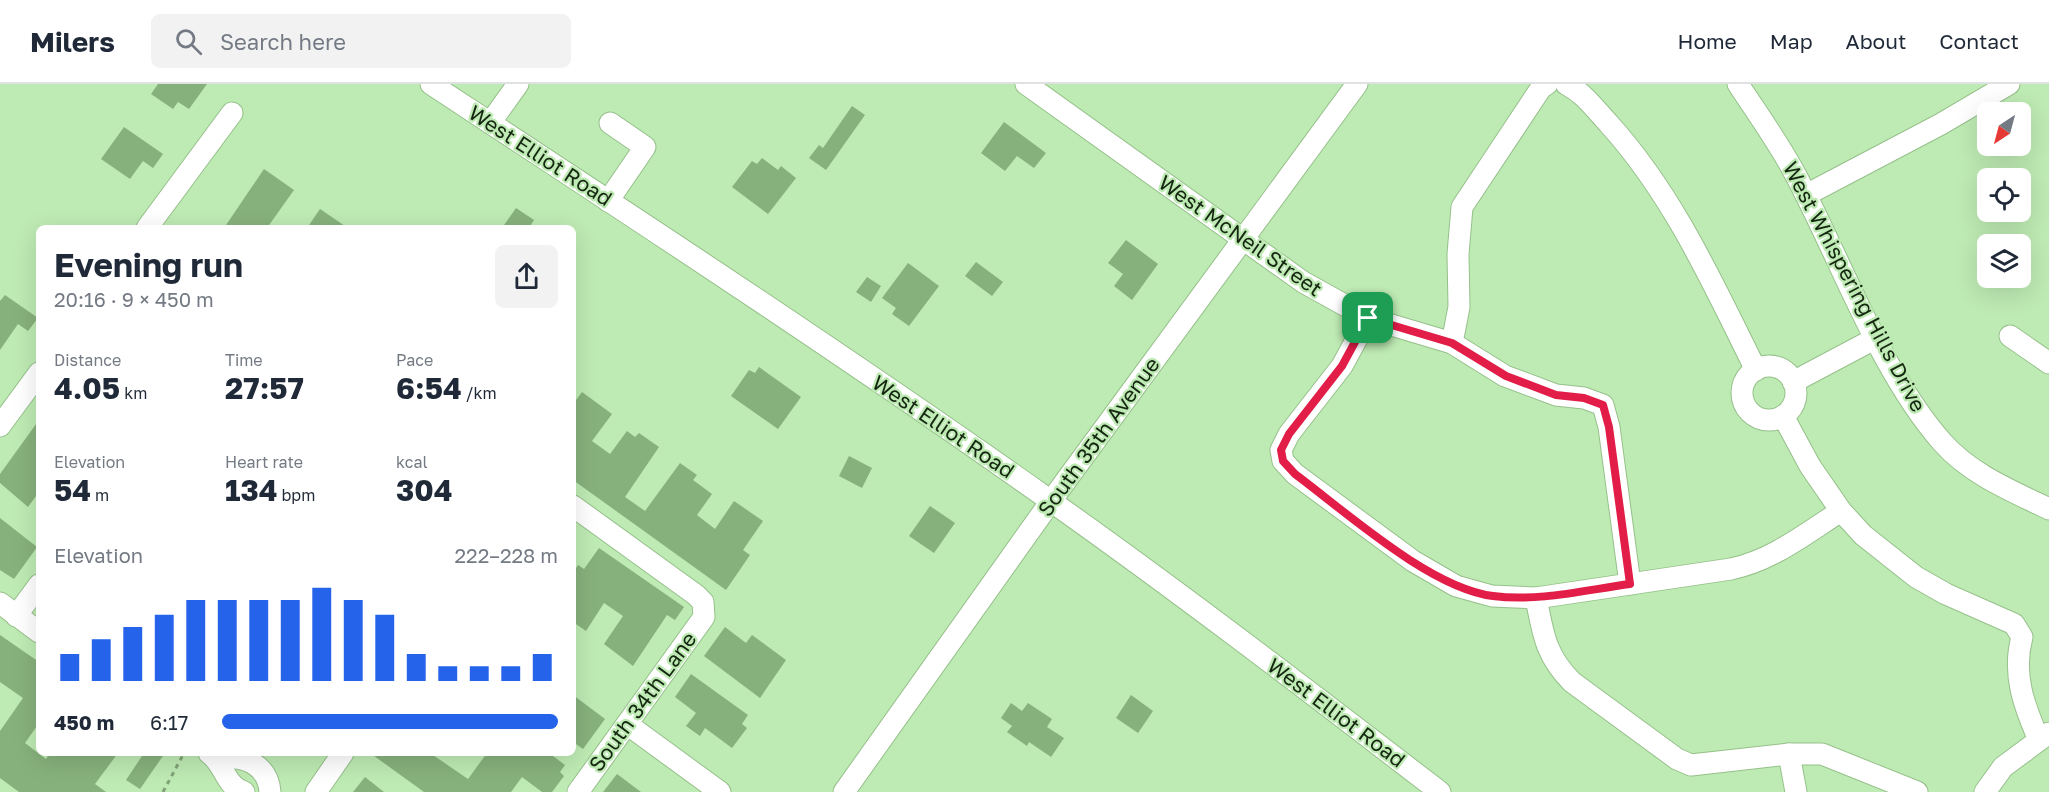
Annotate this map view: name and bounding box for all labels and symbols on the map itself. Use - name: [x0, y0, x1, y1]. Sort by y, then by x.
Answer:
- street label: West Elliot Road: [464, 99, 617, 211]
- north arrow: [1977, 102, 2031, 156]
- street label: West Whispering Hills Drive: [1778, 157, 1932, 416]
- street label: West McNeil Street: [1154, 169, 1327, 301]
- pin: [1342, 292, 1393, 343]
- street label: South 35th Avenue: [1032, 352, 1165, 521]
- street label: West Elliot Road: [868, 369, 1020, 483]
- street label: South 34th Lane: [583, 627, 702, 776]
- street label: West Elliot Road: [1263, 652, 1411, 772]

